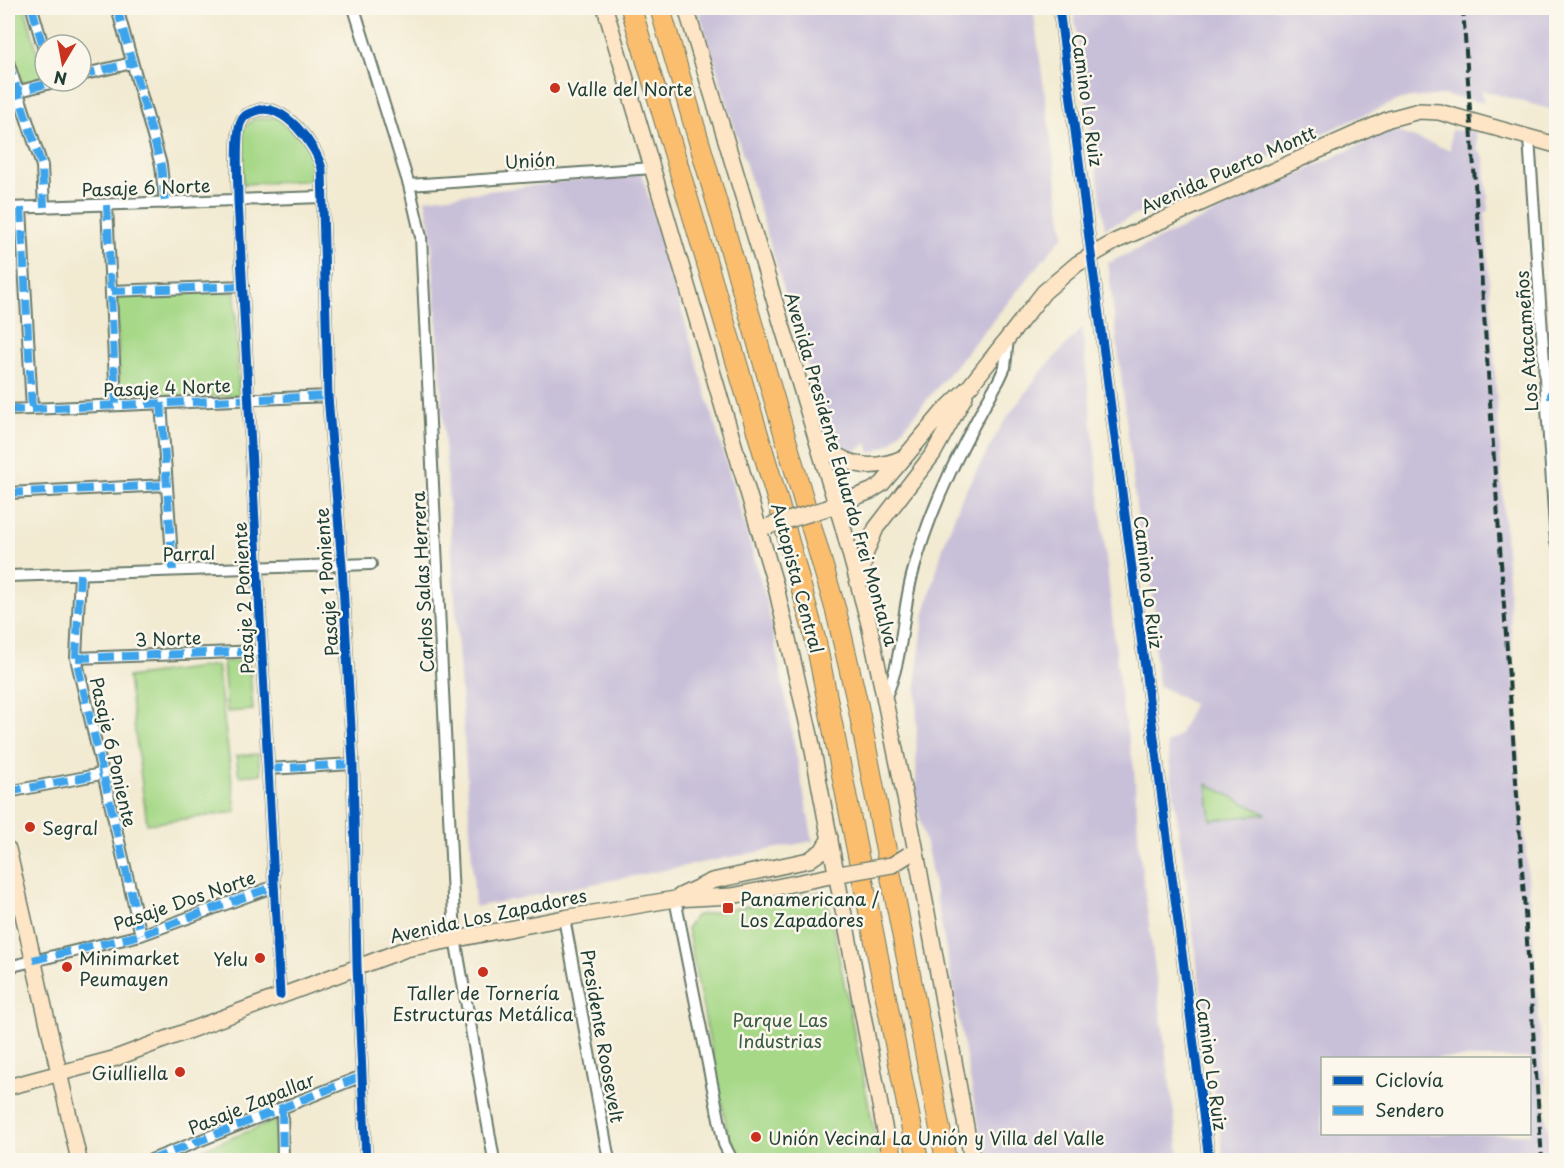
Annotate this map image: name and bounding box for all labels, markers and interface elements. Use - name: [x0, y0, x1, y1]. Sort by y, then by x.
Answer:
- street label: Camino Lo Ruiz: [1065, 32, 1111, 169]
- north arrow: [33, 33, 93, 93]
- text: N: [52, 66, 69, 92]
- place label: Valle del Norte: [567, 75, 692, 102]
- marker: Valle del Norte: [548, 81, 562, 95]
- street label: Avenida Puerto Montt: [1136, 118, 1320, 220]
- street label: Unión: [504, 145, 556, 175]
- street label: Pasaje 6 Norte: [81, 171, 211, 203]
- street label: Los Atacameños: [1508, 270, 1544, 412]
- street label: Avenida Presidente Eduardo Frei Montalva: [778, 289, 906, 649]
- street label: Pasaje 4 Norte: [103, 371, 231, 403]
- street label: Carlos Salas Herrera: [404, 491, 440, 673]
- street label: Autopista Central: [765, 500, 831, 656]
- street label: Pasaje 1 Poniente: [307, 507, 345, 657]
- street label: Camino Lo Ruiz: [1127, 514, 1171, 650]
- street label: Pasaje 2 Poniente: [226, 521, 260, 675]
- street label: Parral: [162, 539, 216, 567]
- street label: 3 Norte: [134, 623, 202, 653]
- street label: Pasaje 6 Poniente: [84, 674, 144, 830]
- place label: Segral: [42, 814, 98, 841]
- marker: Segral: [23, 820, 37, 834]
- street label: Pasaje Dos Norte: [109, 863, 259, 937]
- street label: Avenida Los Zapadores: [387, 881, 589, 949]
- place label: Panamericana / Los Zapadores: [740, 885, 880, 933]
- marker: Panamericana / Los Zapadores: [721, 901, 735, 915]
- place label: Minimarket Peumayen: [79, 944, 179, 992]
- place label: Yelu: [213, 945, 248, 972]
- street label: Presidente Roosevelt: [574, 947, 632, 1125]
- marker: Yelu: [253, 951, 267, 965]
- marker: Minimarket Peumayen: [60, 960, 74, 974]
- marker: Taller de Tornería Estructuras Metálica: [476, 965, 490, 979]
- place label: Taller de Tornería Estructuras Metálica: [393, 979, 574, 1027]
- street label: Camino Lo Ruiz: [1189, 996, 1235, 1133]
- park label: Parque Las Industrias: [732, 1006, 828, 1054]
- legend: [1321, 1057, 1531, 1135]
- place label: Giulliella: [91, 1059, 169, 1086]
- marker: Giulliella: [173, 1065, 187, 1079]
- street label: Pasaje Zapallar: [184, 1065, 319, 1141]
- text: Ciclovía: [1375, 1066, 1444, 1093]
- text: Sendero: [1375, 1096, 1444, 1123]
- place label: Unión Vecinal La Unión y Villa del Valle: [768, 1124, 1105, 1151]
- marker: Unión Vecinal La Unión y Villa del Valle: [749, 1130, 763, 1144]

